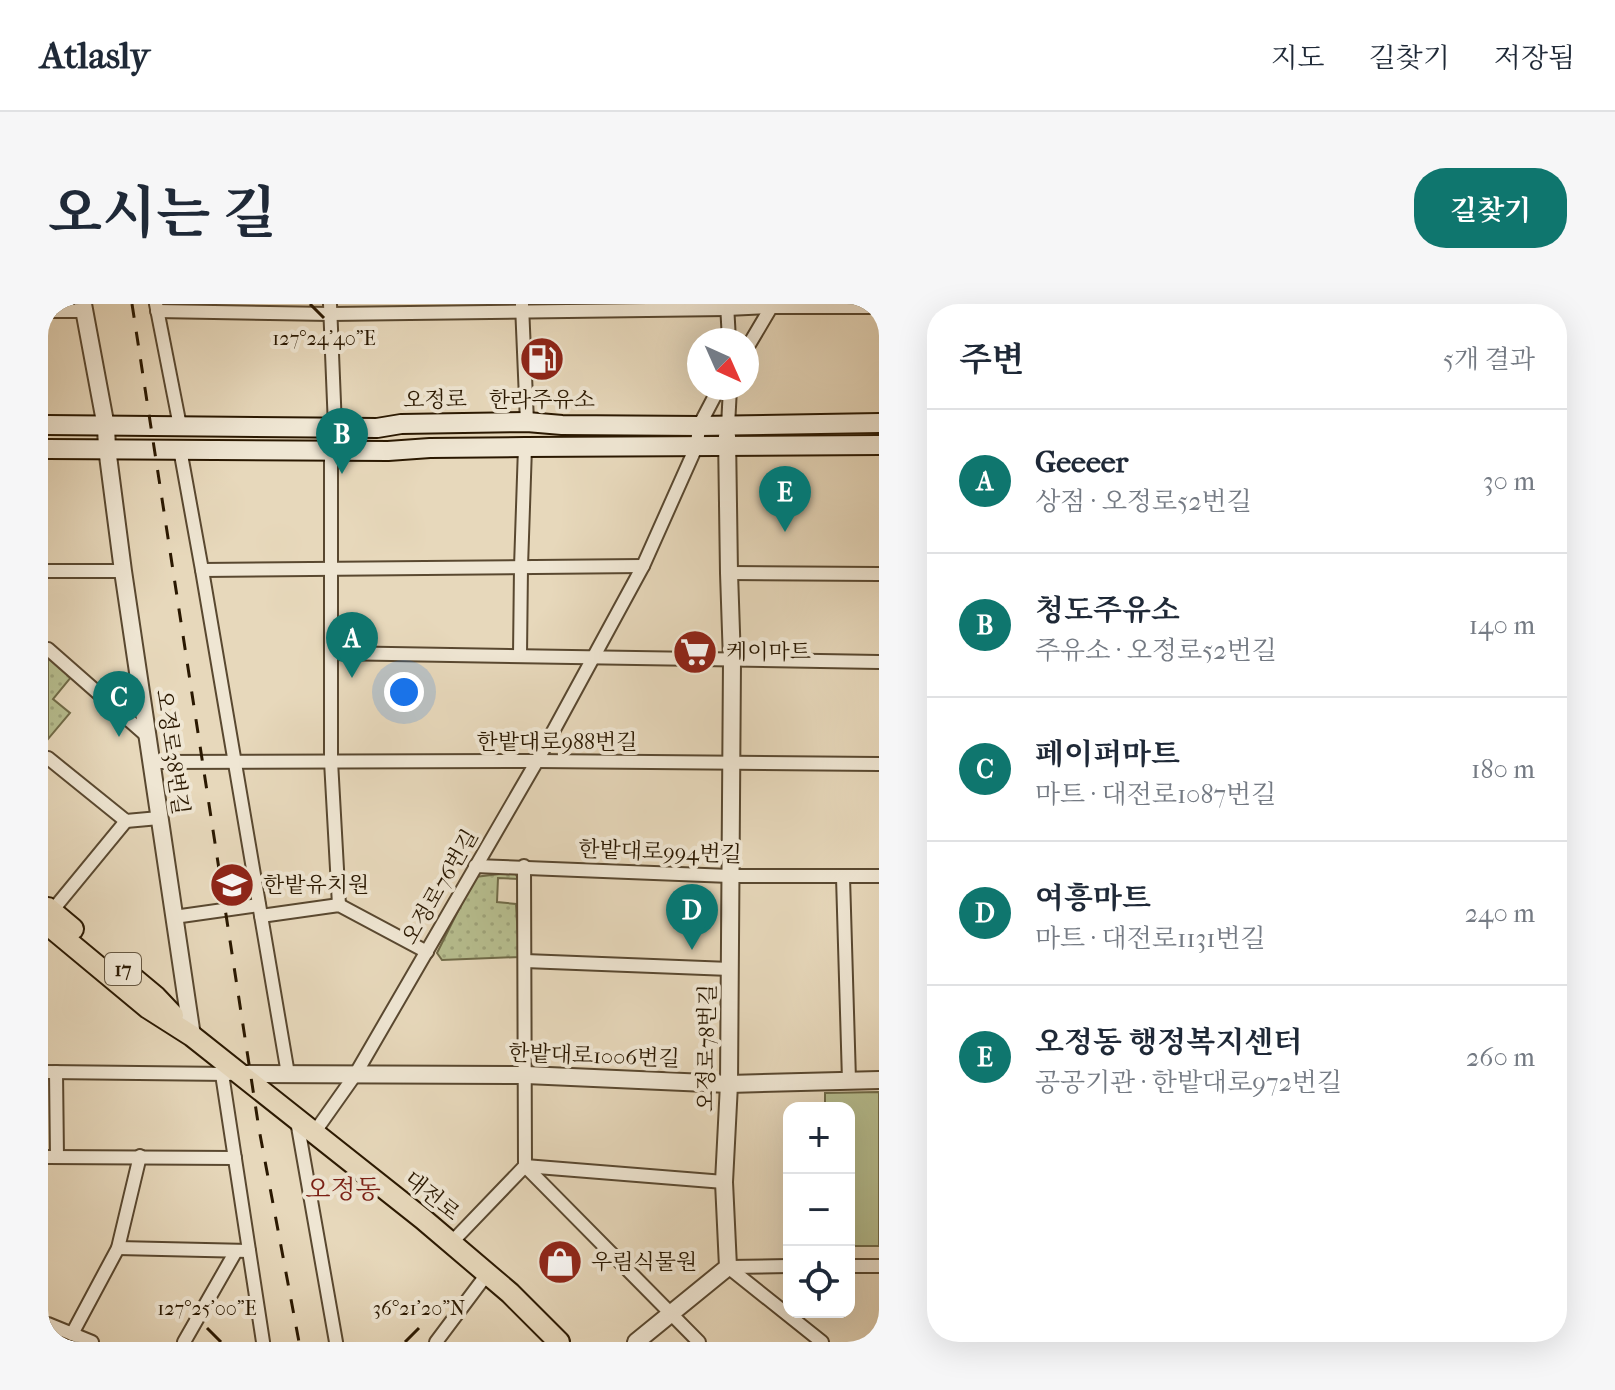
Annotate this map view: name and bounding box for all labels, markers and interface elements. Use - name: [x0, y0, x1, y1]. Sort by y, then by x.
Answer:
- text: Atlasly: [40, 33, 150, 78]
- text: 지도: [1271, 41, 1325, 74]
- text: 길찾기: [1369, 41, 1450, 74]
- text: 저장됨: [1494, 41, 1575, 74]
- button: 길찾기: [1414, 168, 1567, 248]
- text: 오시는 길: [48, 181, 276, 246]
- text: 127°24'40"E: [272, 327, 376, 350]
- north arrow: [687, 328, 759, 400]
- fuel station icon: 한라주유소: [518, 335, 566, 383]
- text: 주변: [959, 340, 1025, 380]
- text: 5개 결과: [1443, 344, 1535, 375]
- street label: 오정로: [403, 386, 467, 414]
- place label: 한라주유소: [489, 387, 595, 413]
- pin: B: [316, 408, 368, 474]
- text: Geeeer: [1035, 445, 1128, 480]
- pin: E: [759, 466, 811, 532]
- text: A: [977, 466, 993, 497]
- text: 30 m: [1483, 466, 1535, 497]
- text: 상점 · 오정로52번길: [1035, 486, 1252, 517]
- text: 청도주유소: [1035, 593, 1180, 628]
- text: B: [977, 610, 993, 641]
- text: 140 m: [1469, 610, 1535, 641]
- pin: A: [326, 612, 378, 678]
- supermarket icon: 케이마트: [671, 628, 719, 676]
- text: 주유소 · 오정로52번길: [1035, 635, 1277, 666]
- place label: 케이마트: [726, 639, 811, 665]
- pin: C: [93, 671, 145, 737]
- your location: [384, 672, 424, 712]
- street label: 오정로38번길: [150, 688, 194, 816]
- street label: 한밭대로988번길: [476, 729, 638, 755]
- text: 페이퍼마트: [1035, 737, 1180, 772]
- text: C: [976, 754, 994, 785]
- text: 180 m: [1471, 754, 1535, 785]
- text: 마트 · 대전로1087번길: [1035, 779, 1276, 810]
- street label: 오정로76번길: [397, 825, 483, 949]
- street label: 한밭대로994번길: [578, 836, 742, 868]
- school or university icon: 한밭유치원: [208, 861, 256, 909]
- place label: 한밭유치원: [263, 872, 369, 898]
- text: 여흥마트: [1035, 881, 1151, 916]
- pin: D: [666, 884, 718, 950]
- text: D: [975, 898, 995, 929]
- text: 240 m: [1465, 898, 1535, 929]
- text: 마트 · 대전로1131번길: [1035, 923, 1266, 954]
- road number: 17: [105, 953, 141, 985]
- street label: 오정로78번길: [693, 984, 721, 1112]
- text: 오정동 행정복지센터: [1035, 1025, 1302, 1060]
- street label: 한밭대로1006번길: [508, 1040, 680, 1072]
- text: E: [977, 1042, 993, 1073]
- text: 260 m: [1466, 1042, 1535, 1073]
- text: 공공기관 · 한밭대로972번길: [1035, 1067, 1342, 1098]
- map controls: [783, 1102, 855, 1318]
- button: +: [783, 1102, 855, 1174]
- street label: 대전로: [399, 1166, 465, 1226]
- district label: 오정동: [305, 1174, 381, 1205]
- button: −: [783, 1174, 855, 1246]
- shop icon: 우림식물원: [536, 1238, 584, 1286]
- button: locate: [783, 1246, 855, 1318]
- place label: 우림식물원: [591, 1249, 697, 1275]
- text: 127°25'00"E: [157, 1297, 257, 1320]
- text: 36°21'20"N: [373, 1297, 465, 1320]

